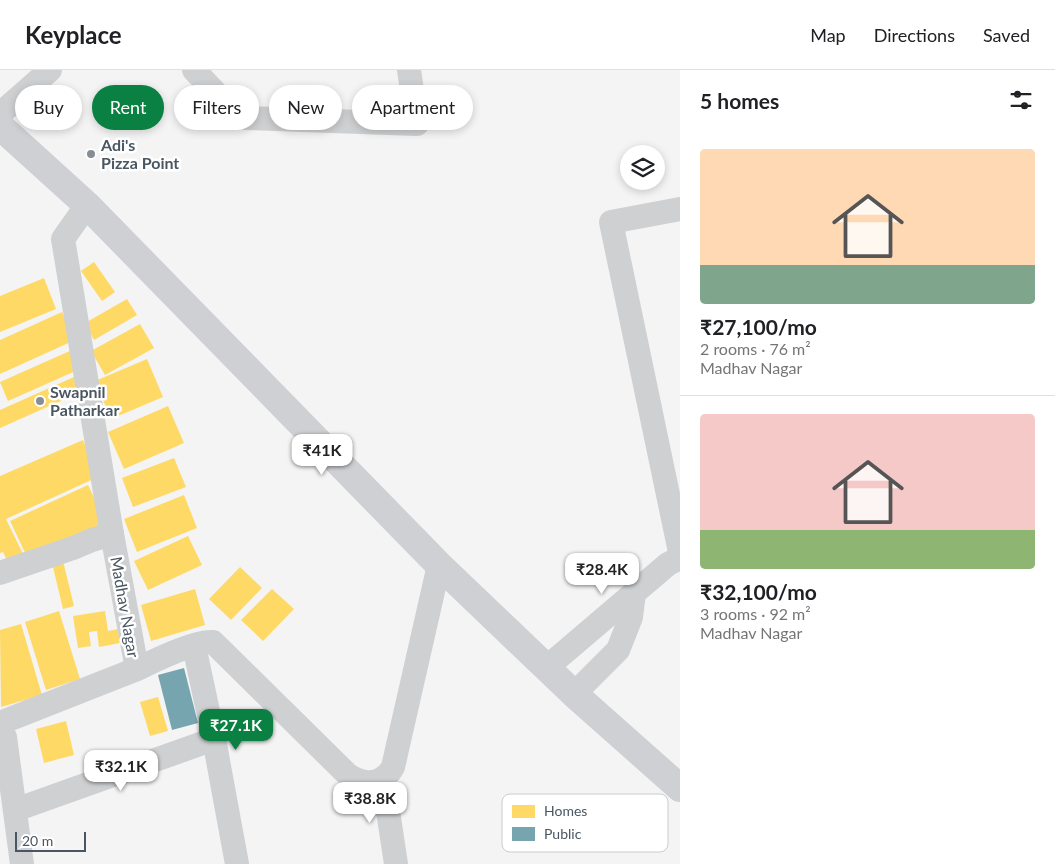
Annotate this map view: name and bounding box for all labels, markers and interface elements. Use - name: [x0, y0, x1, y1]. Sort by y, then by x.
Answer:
- text: Keyplace: [25, 20, 122, 49]
- text: Map: [810, 24, 846, 46]
- text: Directions: [874, 24, 955, 46]
- text: Saved: [983, 24, 1030, 46]
- chip: Buy: [15, 85, 82, 130]
- chip: Rent: [92, 85, 164, 130]
- chip: Filters: [174, 85, 259, 130]
- chip: New: [269, 85, 342, 130]
- chip: Apartment: [352, 85, 473, 130]
- icon: filters: [1007, 86, 1035, 114]
- text: 5 homes: [700, 88, 779, 113]
- place label: Adi's Pizza Point: [100, 135, 179, 172]
- map controls: [620, 145, 665, 190]
- button: layers: [620, 145, 665, 190]
- marker: Adi's Pizza Point: [85, 148, 97, 160]
- icon: home: [823, 181, 913, 271]
- text: ₹27,100/mo: [700, 314, 817, 339]
- text: 2 rooms · 76 m²: [700, 339, 811, 358]
- text: Madhav Nagar: [700, 358, 802, 377]
- place label: Swapnil Patharkar: [50, 382, 119, 419]
- marker: Swapnil Patharkar: [34, 395, 46, 407]
- pin: ₹41K: [292, 434, 352, 476]
- text: ₹41K: [303, 440, 341, 459]
- icon: home: [823, 447, 913, 537]
- pin: ₹28.4K: [561, 552, 643, 595]
- street label: Madhav Nagar: [107, 555, 144, 659]
- text: ₹28.4K: [576, 559, 628, 578]
- text: ₹32,100/mo: [700, 579, 817, 604]
- text: 3 rooms · 92 m²: [700, 604, 811, 623]
- text: Madhav Nagar: [700, 623, 802, 642]
- pin: ₹27.1K: [195, 708, 277, 751]
- text: ₹27.1K: [210, 715, 262, 734]
- pin: ₹32.1K: [80, 750, 162, 792]
- text: ₹32.1K: [95, 756, 147, 775]
- pin: ₹38.8K: [329, 782, 411, 824]
- text: ₹38.8K: [344, 788, 396, 807]
- legend: [502, 794, 668, 852]
- text: Homes: [544, 802, 587, 819]
- text: Public: [544, 825, 582, 842]
- scale bar: [15, 829, 86, 852]
- text: 20 m: [22, 832, 53, 849]

